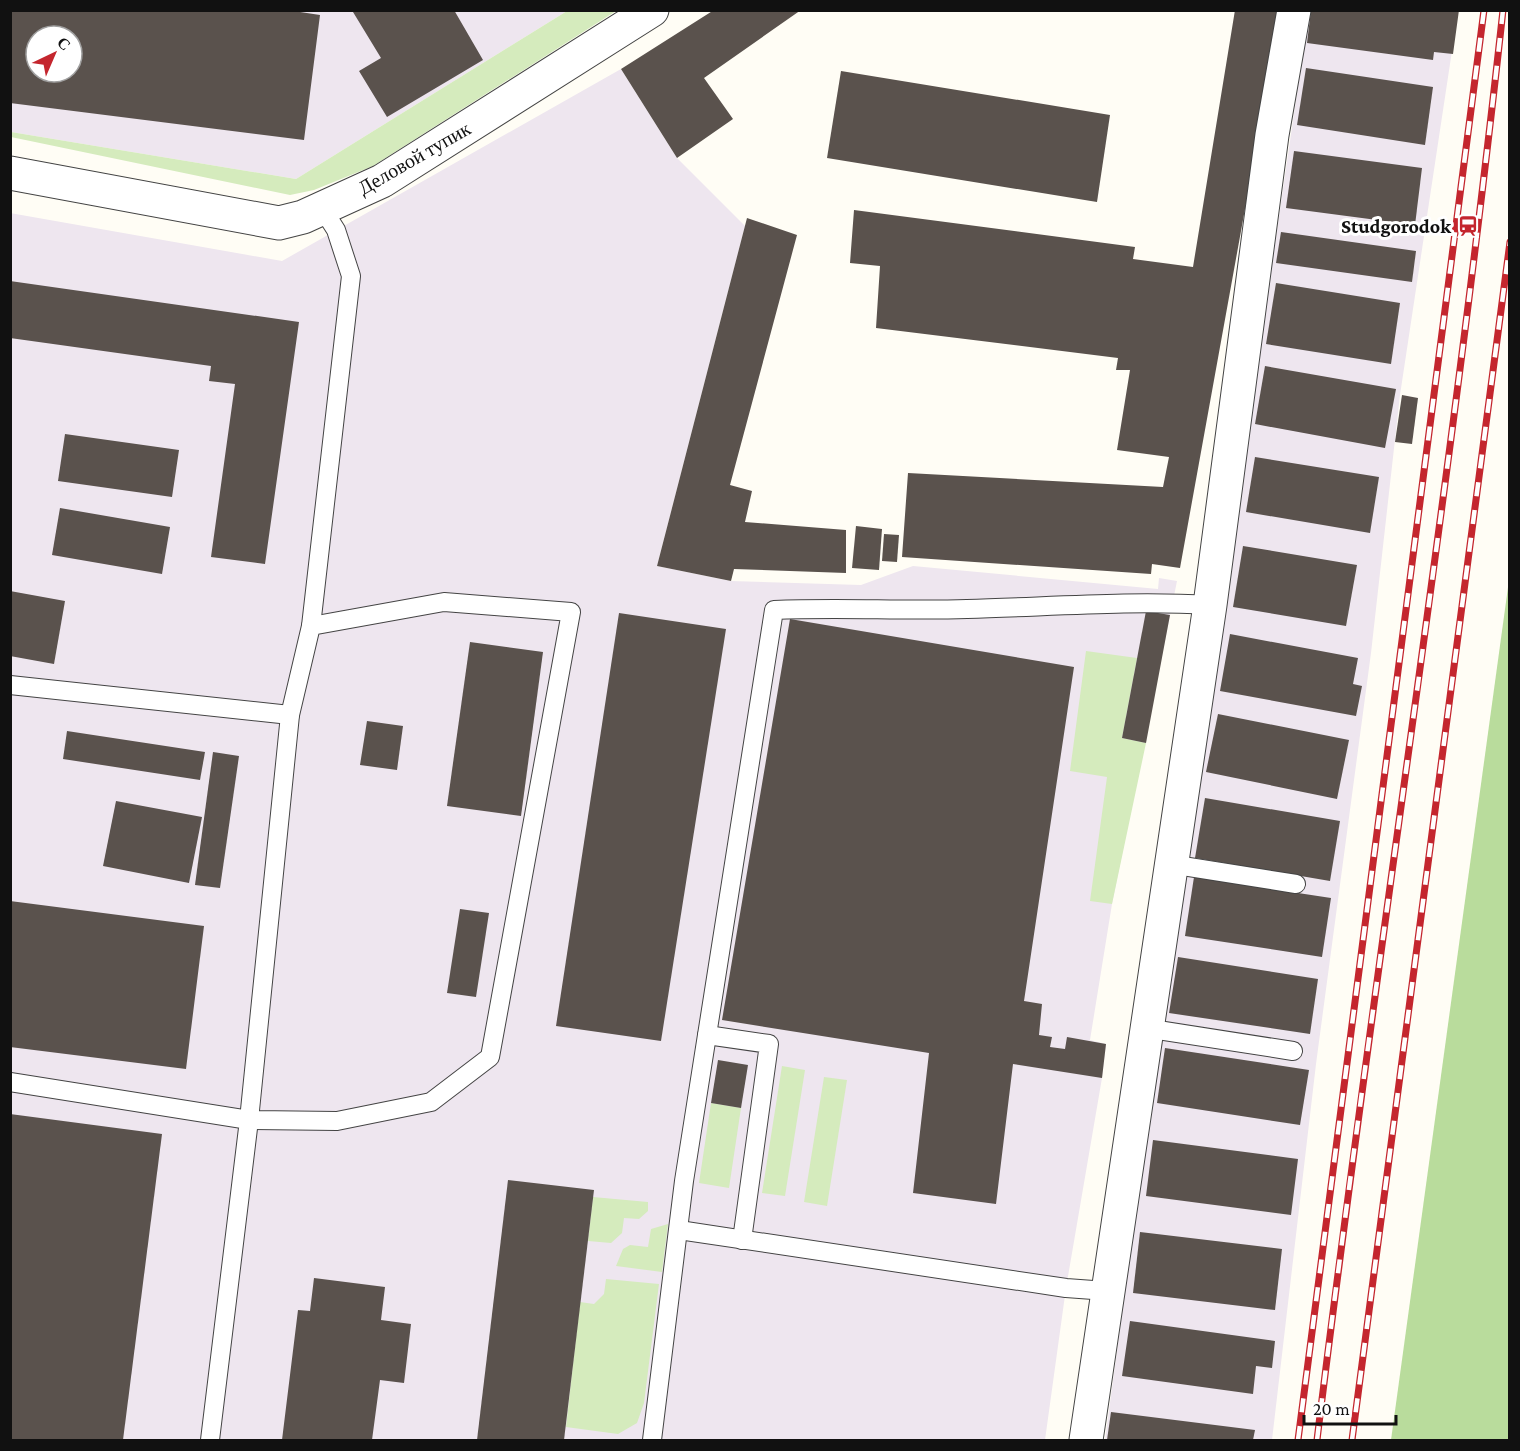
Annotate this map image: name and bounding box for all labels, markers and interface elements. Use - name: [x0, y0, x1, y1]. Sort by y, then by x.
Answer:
- north arrow: [24, 24, 84, 84]
- text: С: [54, 33, 74, 54]
- street label: Деловой тупик: [354, 117, 475, 200]
- station icon: Studgorodok: [1456, 214, 1480, 238]
- place label: Studgorodok: [1341, 215, 1452, 237]
- scale bar: [1304, 1388, 1396, 1426]
- text: 20 m: [1313, 1399, 1350, 1419]

